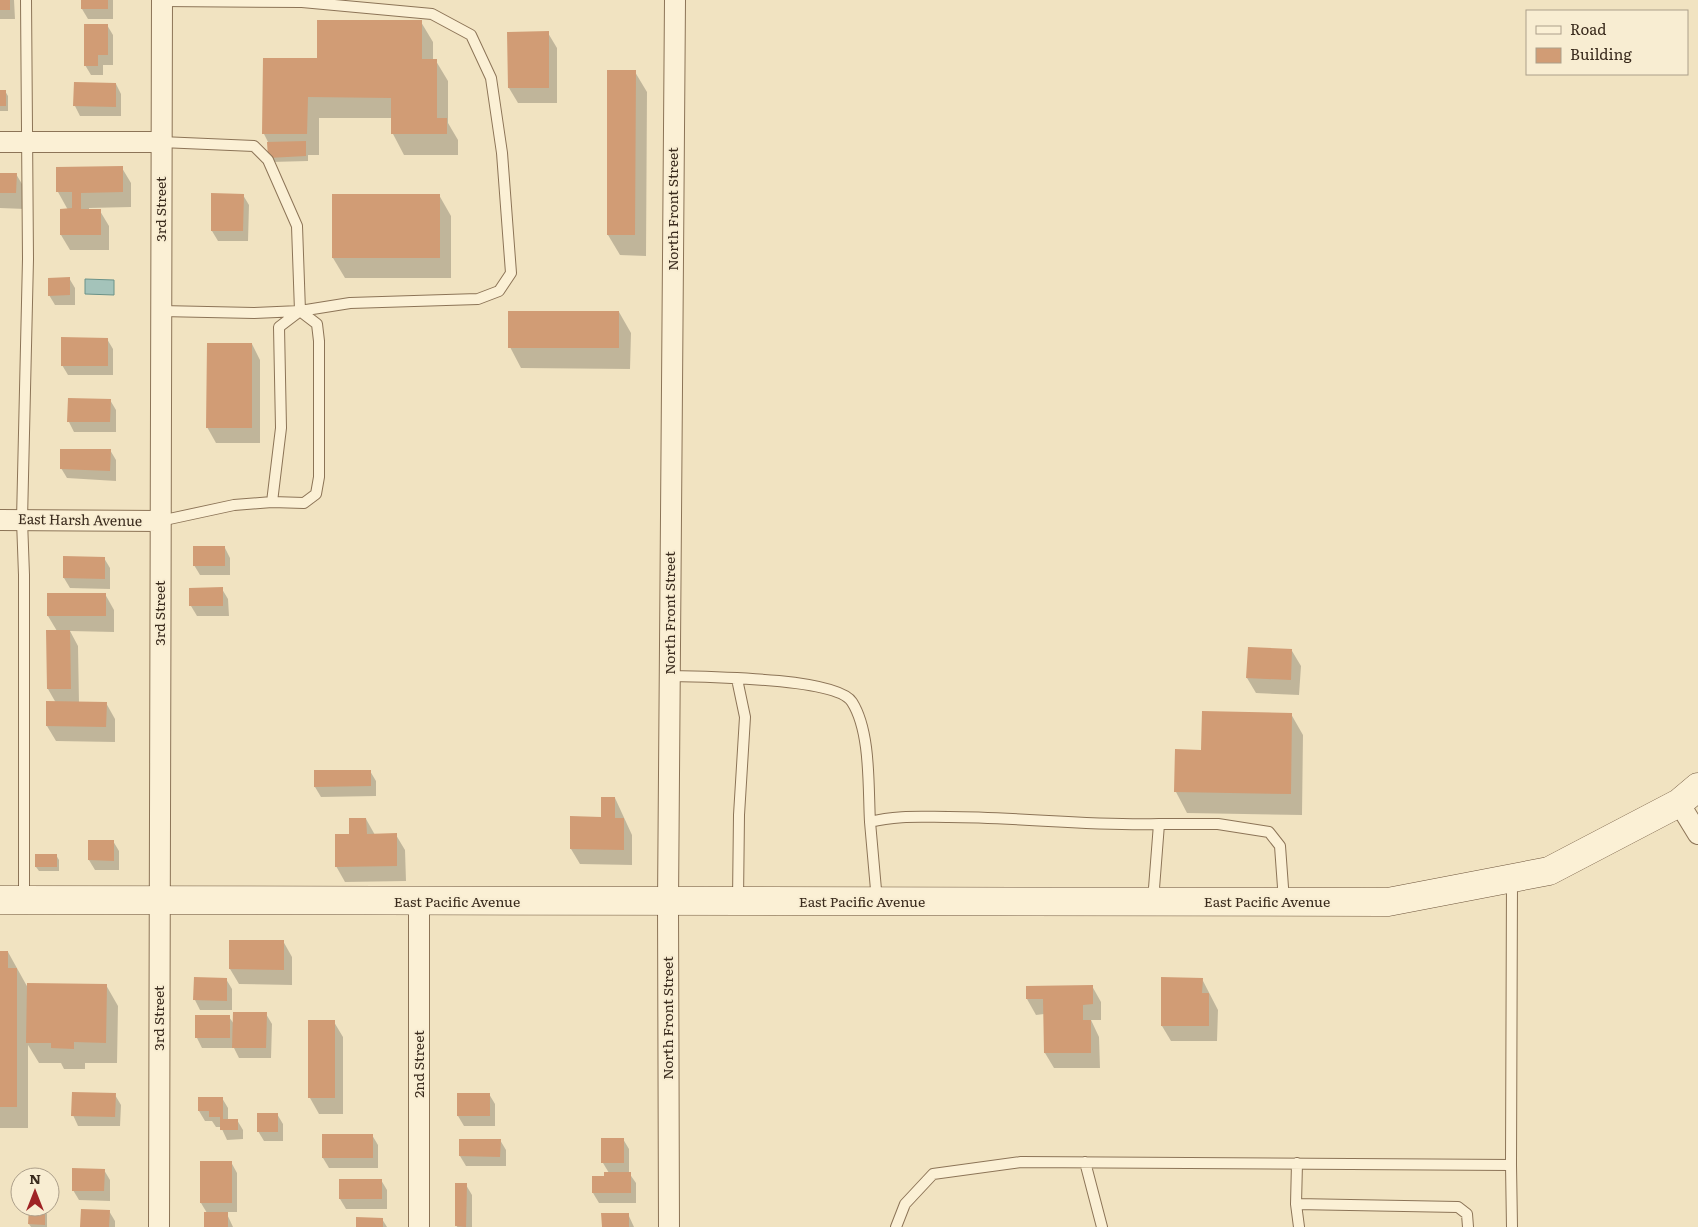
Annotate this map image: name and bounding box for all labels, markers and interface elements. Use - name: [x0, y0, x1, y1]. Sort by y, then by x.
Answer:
- legend: [1526, 10, 1688, 75]
- text: Road: [1570, 17, 1606, 40]
- text: Building: [1570, 42, 1632, 65]
- street label: North Front Street: [662, 147, 682, 271]
- street label: 3rd Street: [150, 176, 170, 242]
- street label: East Harsh Avenue: [18, 508, 142, 530]
- street label: North Front Street: [659, 551, 679, 675]
- street label: 3rd Street: [149, 580, 169, 646]
- street label: East Pacific Avenue: [394, 891, 520, 911]
- street label: East Pacific Avenue: [799, 891, 925, 911]
- street label: East Pacific Avenue: [1204, 891, 1330, 911]
- street label: North Front Street: [657, 956, 677, 1080]
- street label: 3rd Street: [148, 985, 168, 1051]
- street label: 2nd Street: [408, 1030, 428, 1098]
- north arrow: [10, 1167, 60, 1217]
- text: N: [29, 1168, 41, 1188]

